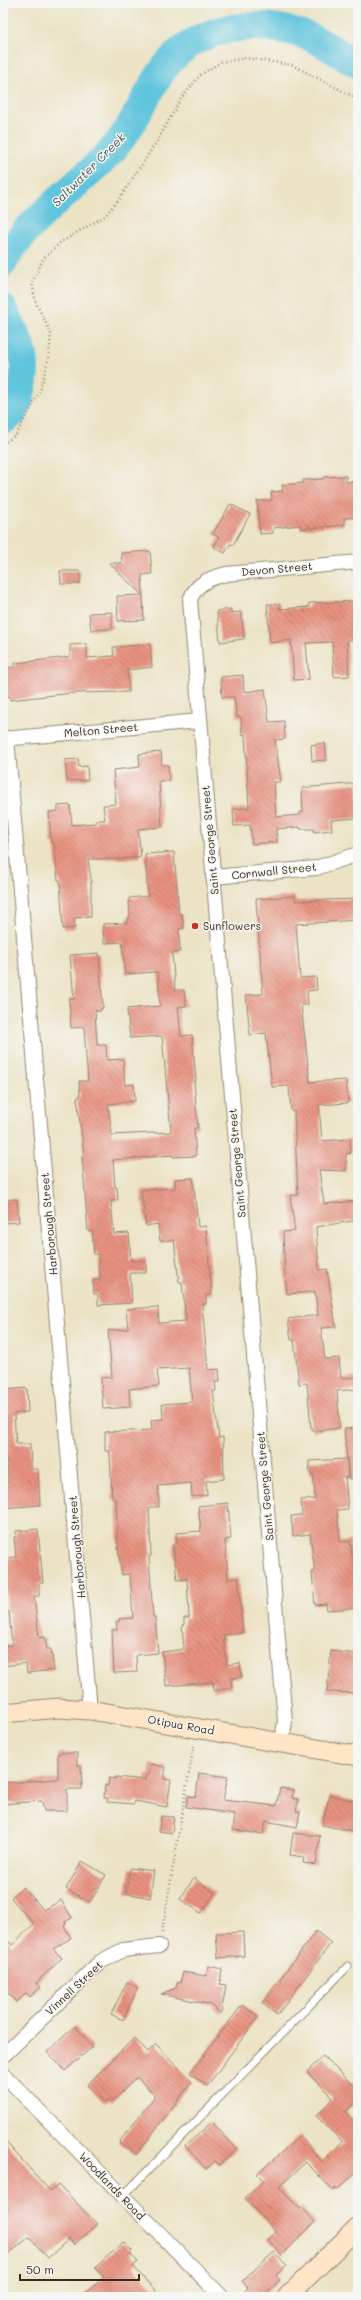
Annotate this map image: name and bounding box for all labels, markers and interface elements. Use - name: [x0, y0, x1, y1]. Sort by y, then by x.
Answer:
- water label: Saltwater Creek: [48, 129, 129, 209]
- street label: Devon Street: [241, 558, 313, 579]
- street label: Melton Street: [63, 719, 139, 740]
- street label: Saint George Street: [197, 785, 222, 895]
- street label: Cornwall Street: [231, 859, 317, 882]
- place label: Sunflowers: [203, 918, 261, 933]
- marker: Sunflowers: [190, 921, 200, 931]
- street label: Saint George Street: [224, 1108, 249, 1218]
- street label: Harborough Street: [37, 1172, 60, 1276]
- street label: Saint George Street: [252, 1431, 277, 1541]
- street label: Harborough Street: [65, 1495, 88, 1599]
- street label: Otipua Road: [147, 1711, 216, 1738]
- street label: Vinnell Street: [42, 1957, 106, 2018]
- street label: Woodlands Road: [76, 2149, 149, 2223]
- scale bar: [20, 2256, 139, 2282]
- text: 50 m: [26, 2261, 54, 2277]

